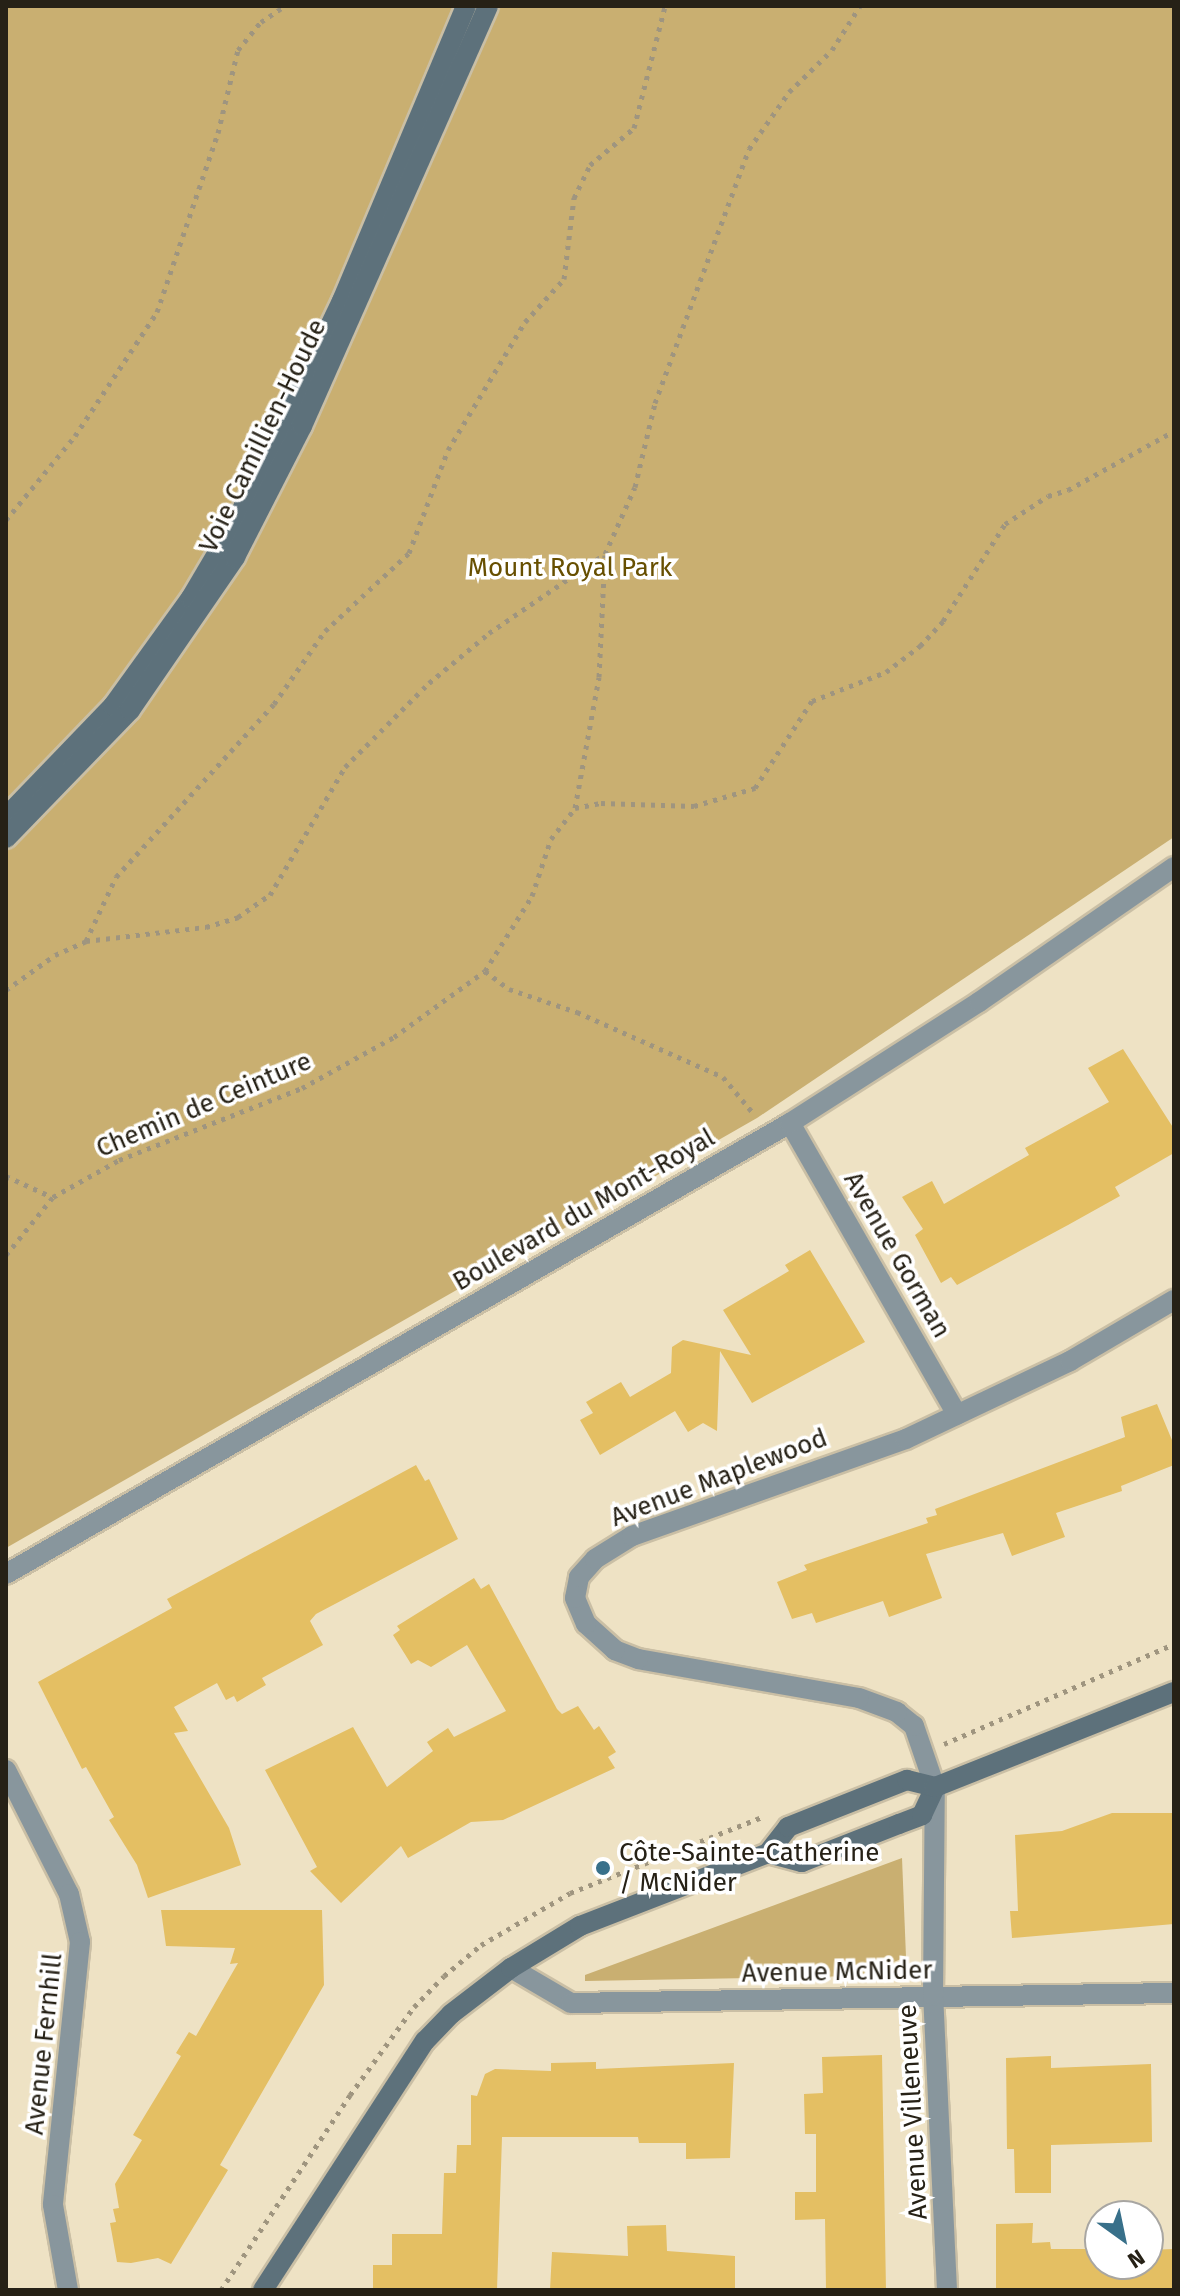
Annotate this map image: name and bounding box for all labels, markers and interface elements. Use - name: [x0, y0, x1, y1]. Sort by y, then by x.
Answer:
- street label: Voie Camillien-Houde: [193, 314, 333, 558]
- park label: Mount Royal Park: [468, 552, 672, 584]
- street label: Chemin de Ceinture: [92, 1046, 316, 1164]
- street label: Boulevard du Mont-Royal: [447, 1122, 721, 1298]
- street label: Avenue Gorman: [837, 1166, 957, 1344]
- street label: Avenue Maplewood: [606, 1422, 832, 1534]
- place label: Côte-Sainte-Catherine / McNider: [619, 1837, 879, 1898]
- marker: Côte-Sainte-Catherine / McNider: [594, 1859, 612, 1877]
- street label: Avenue Fernhill: [19, 1952, 69, 2136]
- street label: Avenue McNider: [741, 1955, 933, 1989]
- street label: Avenue Villeneuve: [892, 2004, 934, 2220]
- north arrow: [1084, 2200, 1164, 2280]
- text: N: [1123, 2244, 1150, 2274]

